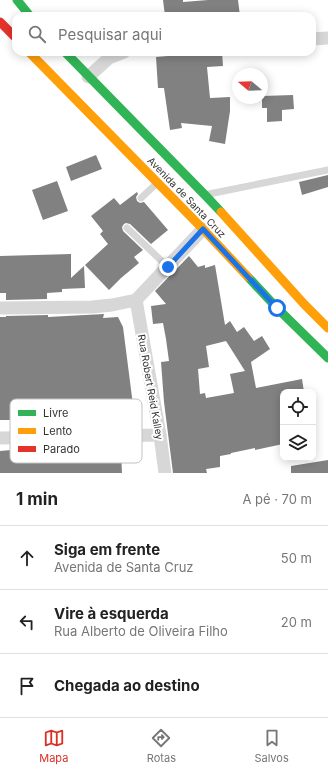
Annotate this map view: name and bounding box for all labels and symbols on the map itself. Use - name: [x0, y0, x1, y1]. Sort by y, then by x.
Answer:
- north arrow: [232, 68, 268, 104]
- street label: Avenida de Santa Cruz: [145, 154, 229, 240]
- route end: [159, 258, 177, 276]
- route start: [268, 299, 286, 317]
- street label: Rua Robert Reid Kalley: [136, 333, 166, 441]
- legend: [10, 399, 142, 463]
- text: Livre: [43, 406, 68, 420]
- text: Lento: [43, 424, 73, 438]
- text: Parado: [43, 442, 80, 456]

